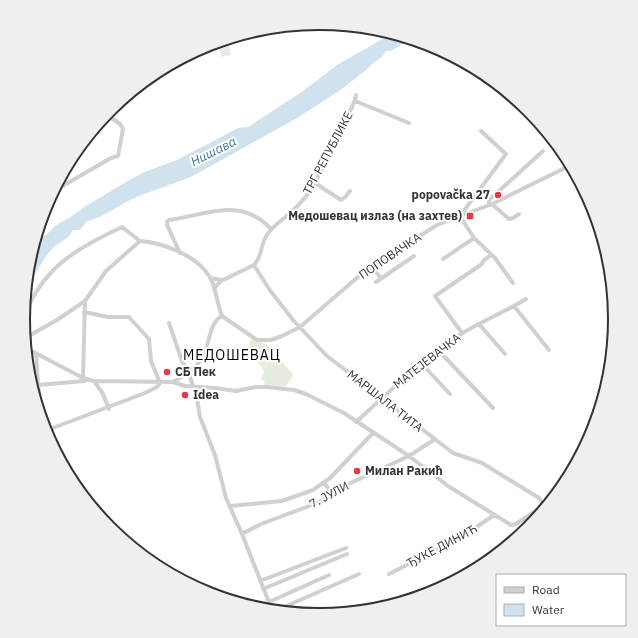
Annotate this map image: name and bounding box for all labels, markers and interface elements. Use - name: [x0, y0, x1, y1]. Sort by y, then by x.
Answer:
- street label: ТРГ РЕПУБЛИКЕ: [299, 109, 356, 197]
- water label: Нишава: [187, 133, 239, 170]
- place label: popovačka 27: [412, 187, 490, 202]
- marker: popovačka 27: [493, 190, 503, 200]
- place label: Медошевац излаз (на захтев): [288, 208, 462, 223]
- marker: Медошевац излаз (на захтев): [465, 211, 475, 221]
- street label: ПОПОВАЧКА: [356, 229, 424, 282]
- street label: МАТЕЈЕВАЧКА: [390, 329, 464, 392]
- district label: МЕДОШЕВАЦ: [183, 346, 281, 364]
- place label: СБ Пек: [175, 364, 216, 379]
- street label: МАРШАЛА ТИТА: [345, 366, 426, 435]
- marker: СБ Пек: [162, 367, 172, 377]
- place label: Idea: [193, 387, 219, 402]
- marker: Idea: [180, 390, 190, 400]
- place label: Милан Ракић: [365, 463, 443, 478]
- marker: Милан Ракић: [352, 466, 362, 476]
- street label: 7. ЈУЛИ: [306, 478, 351, 511]
- street label: ЂУКЕ ДИНИЋ: [404, 521, 480, 570]
- legend: [496, 574, 626, 626]
- text: Road: [532, 582, 560, 597]
- text: Water: [532, 602, 565, 617]

